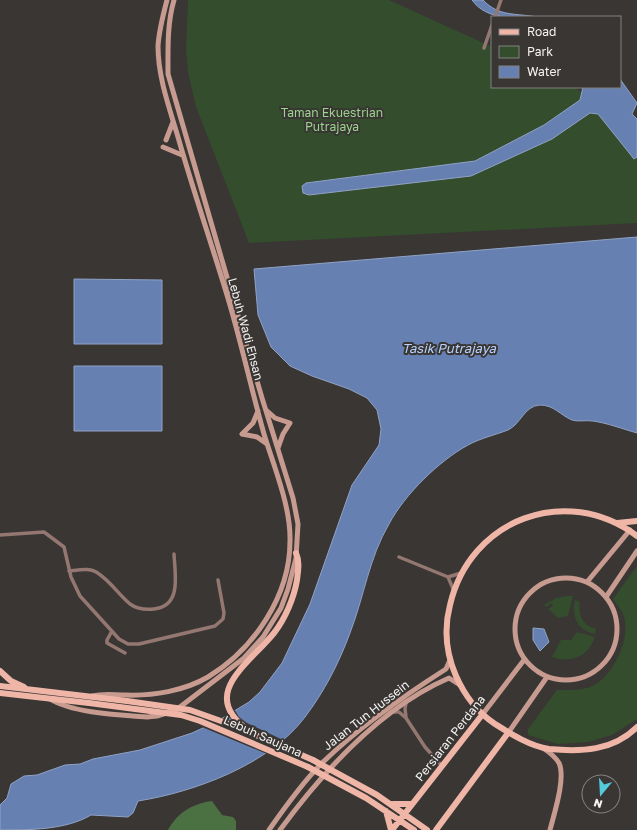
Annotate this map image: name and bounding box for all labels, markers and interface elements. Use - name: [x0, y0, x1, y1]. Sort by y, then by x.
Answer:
- legend: [491, 16, 621, 88]
- text: Road: [527, 24, 556, 39]
- text: Park: [527, 44, 553, 59]
- text: Water: [527, 64, 561, 79]
- park label: Taman Ekuestrian Putrajaya: [281, 105, 383, 134]
- street label: Lebuh Wadi Ehsan: [225, 276, 267, 382]
- water label: Tasik Putrajaya: [402, 340, 497, 356]
- street label: Jalan Tun Hussein: [320, 677, 412, 753]
- street label: Persiaran Perdana: [412, 692, 488, 784]
- street label: Lebuh Saujana: [221, 712, 305, 760]
- north arrow: [581, 774, 621, 814]
- text: N: [592, 797, 604, 811]

